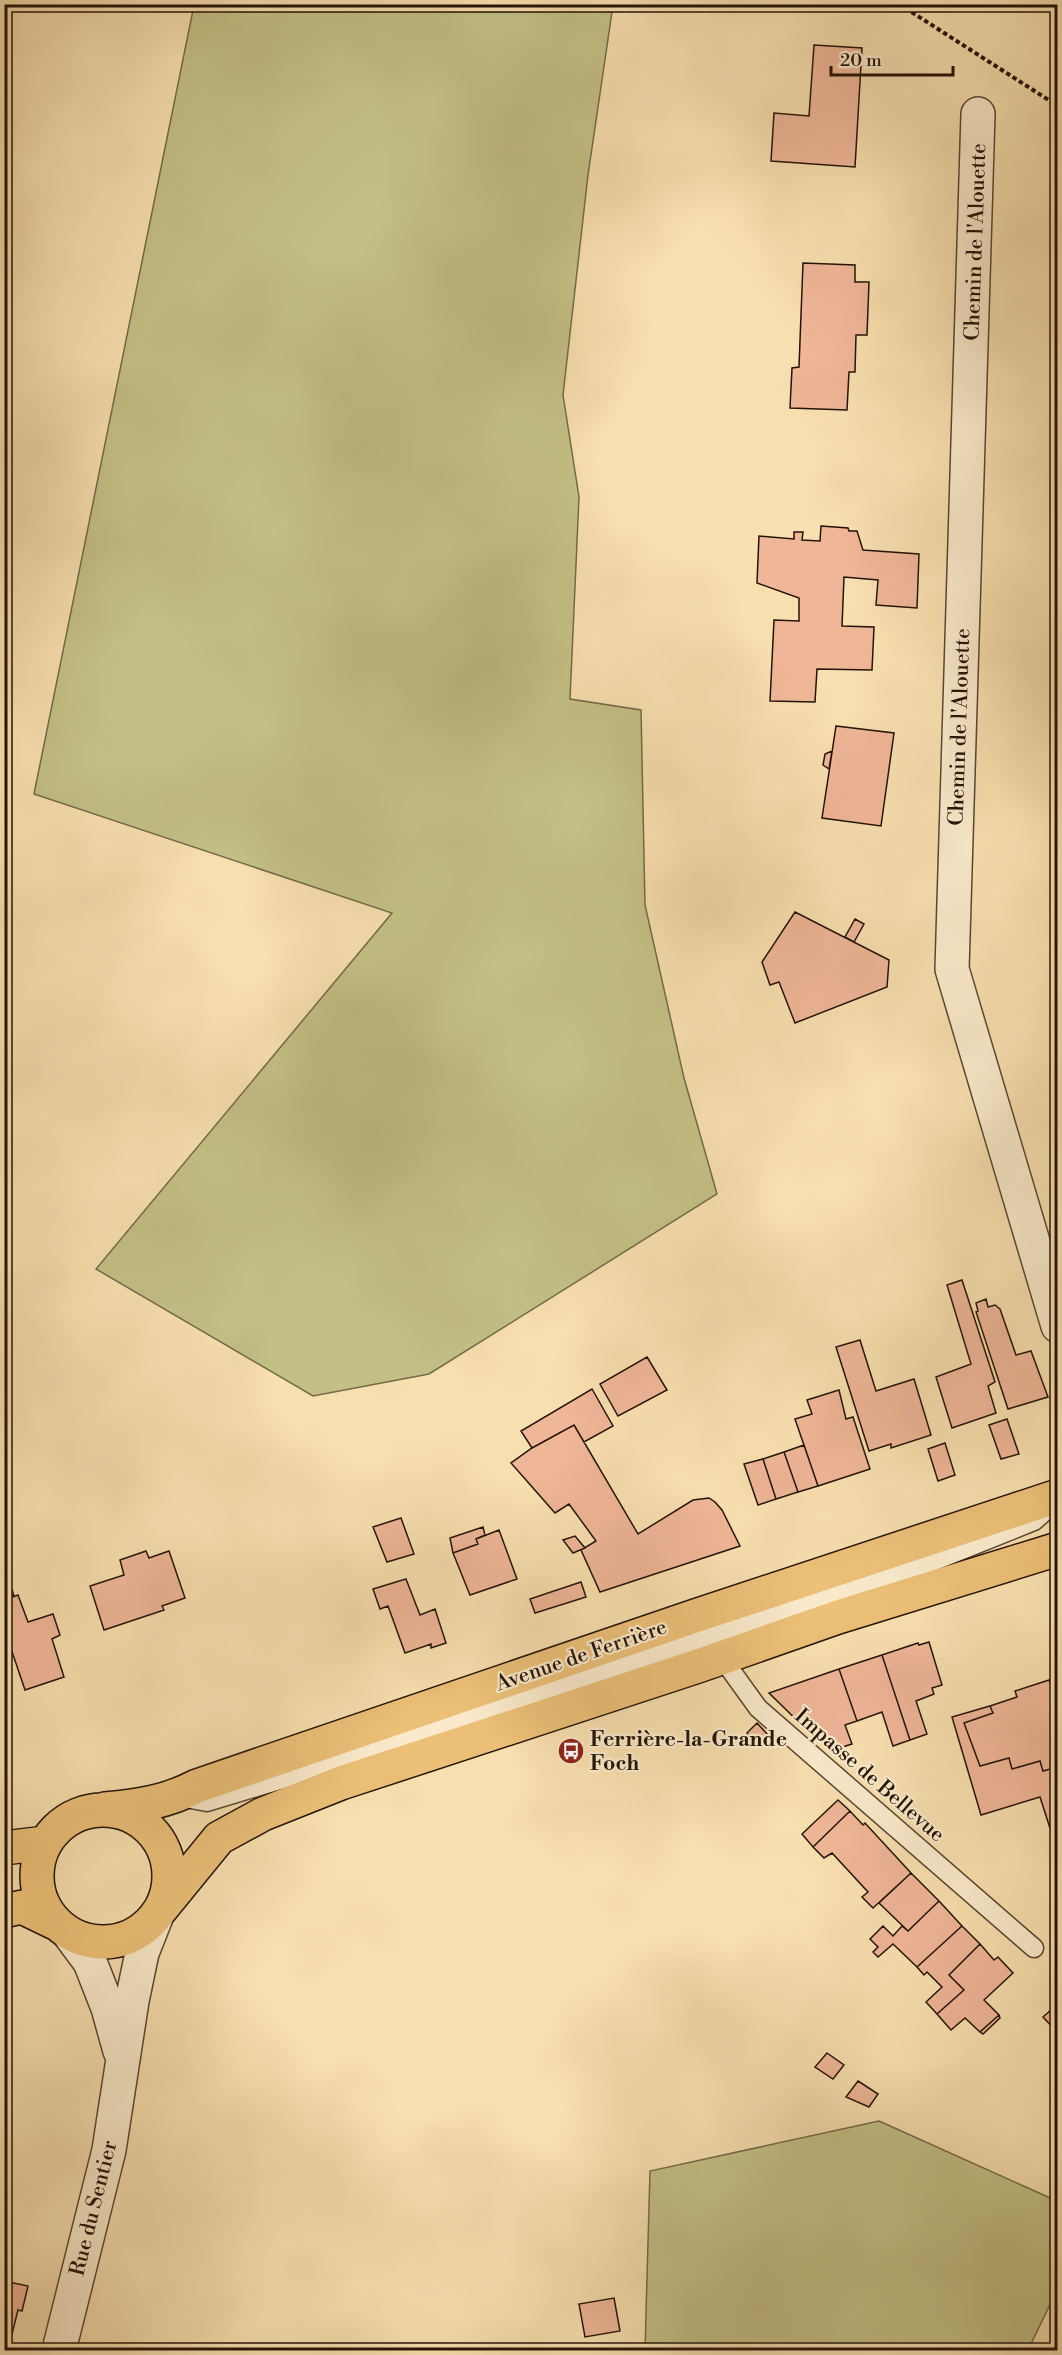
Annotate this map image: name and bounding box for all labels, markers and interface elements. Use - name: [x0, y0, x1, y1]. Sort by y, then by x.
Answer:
- scale bar: [831, 39, 952, 77]
- text: 20 m: [840, 49, 882, 72]
- street label: Chemin de l'Alouette: [960, 143, 992, 341]
- street label: Chemin de l'Alouette: [944, 628, 976, 826]
- street label: Avenue de Ferrière: [491, 1614, 670, 1698]
- street label: Impasse de Bellevue: [789, 1703, 950, 1848]
- place label: Ferrière-la-Grande Foch: [590, 1727, 787, 1777]
- bus stop icon: Ferrière-la-Grande Foch: [556, 1736, 586, 1766]
- street label: Rue du Sentier: [65, 2138, 123, 2279]

